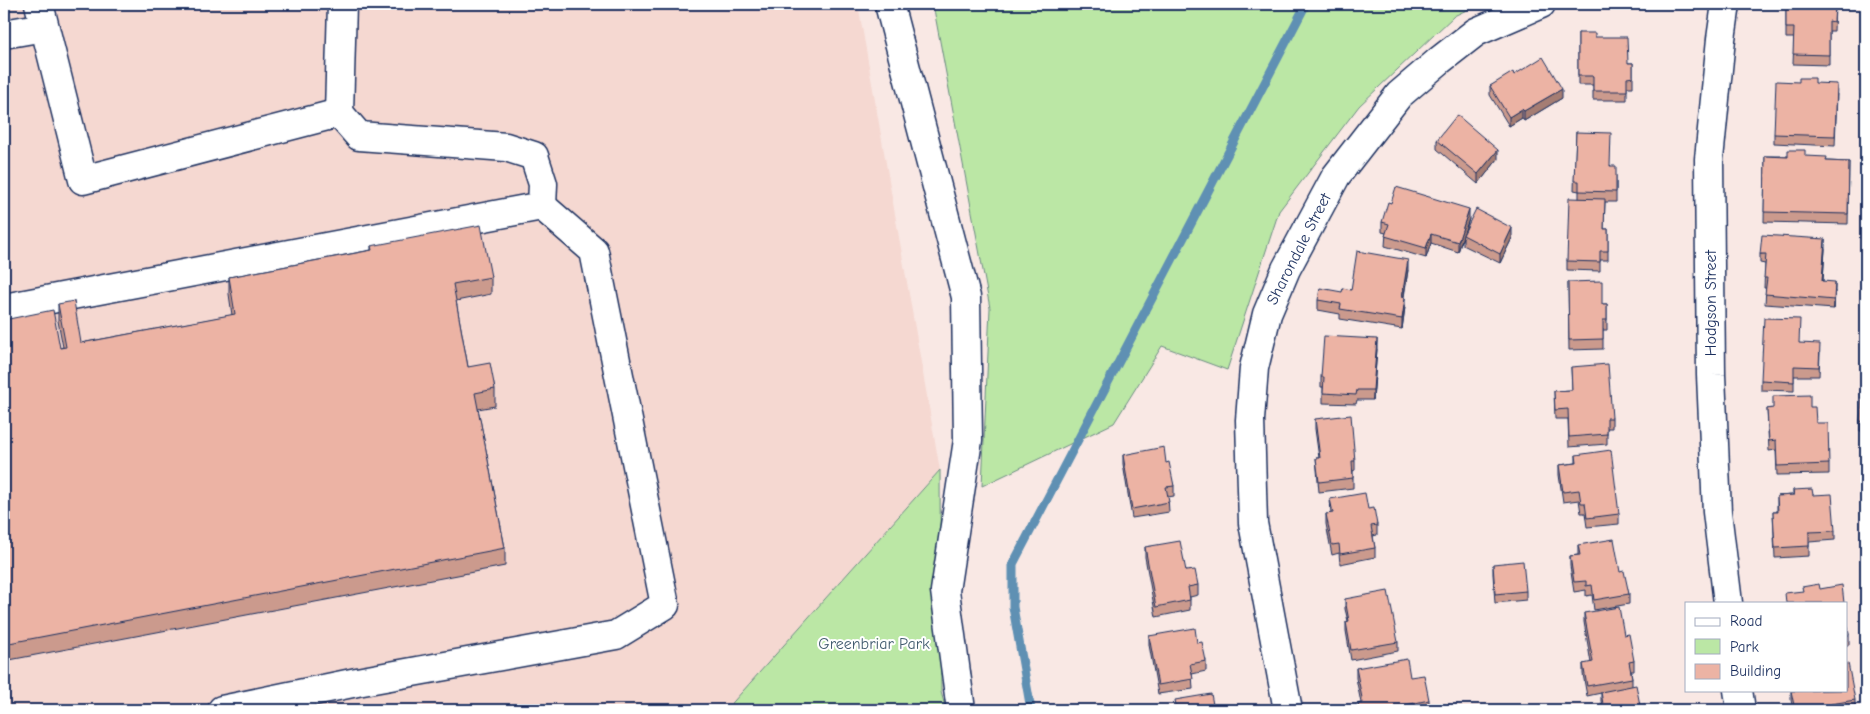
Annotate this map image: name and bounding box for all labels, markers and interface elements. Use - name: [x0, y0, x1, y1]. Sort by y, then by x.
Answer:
- street label: Sharondale Street: [1263, 190, 1335, 308]
- street label: Hodgson Street: [1702, 249, 1720, 356]
- legend: [1685, 602, 1848, 692]
- text: Road: [1730, 612, 1762, 630]
- park label: Greenbriar Park: [818, 635, 930, 653]
- text: Park: [1730, 638, 1759, 656]
- text: Building: [1730, 662, 1781, 680]

